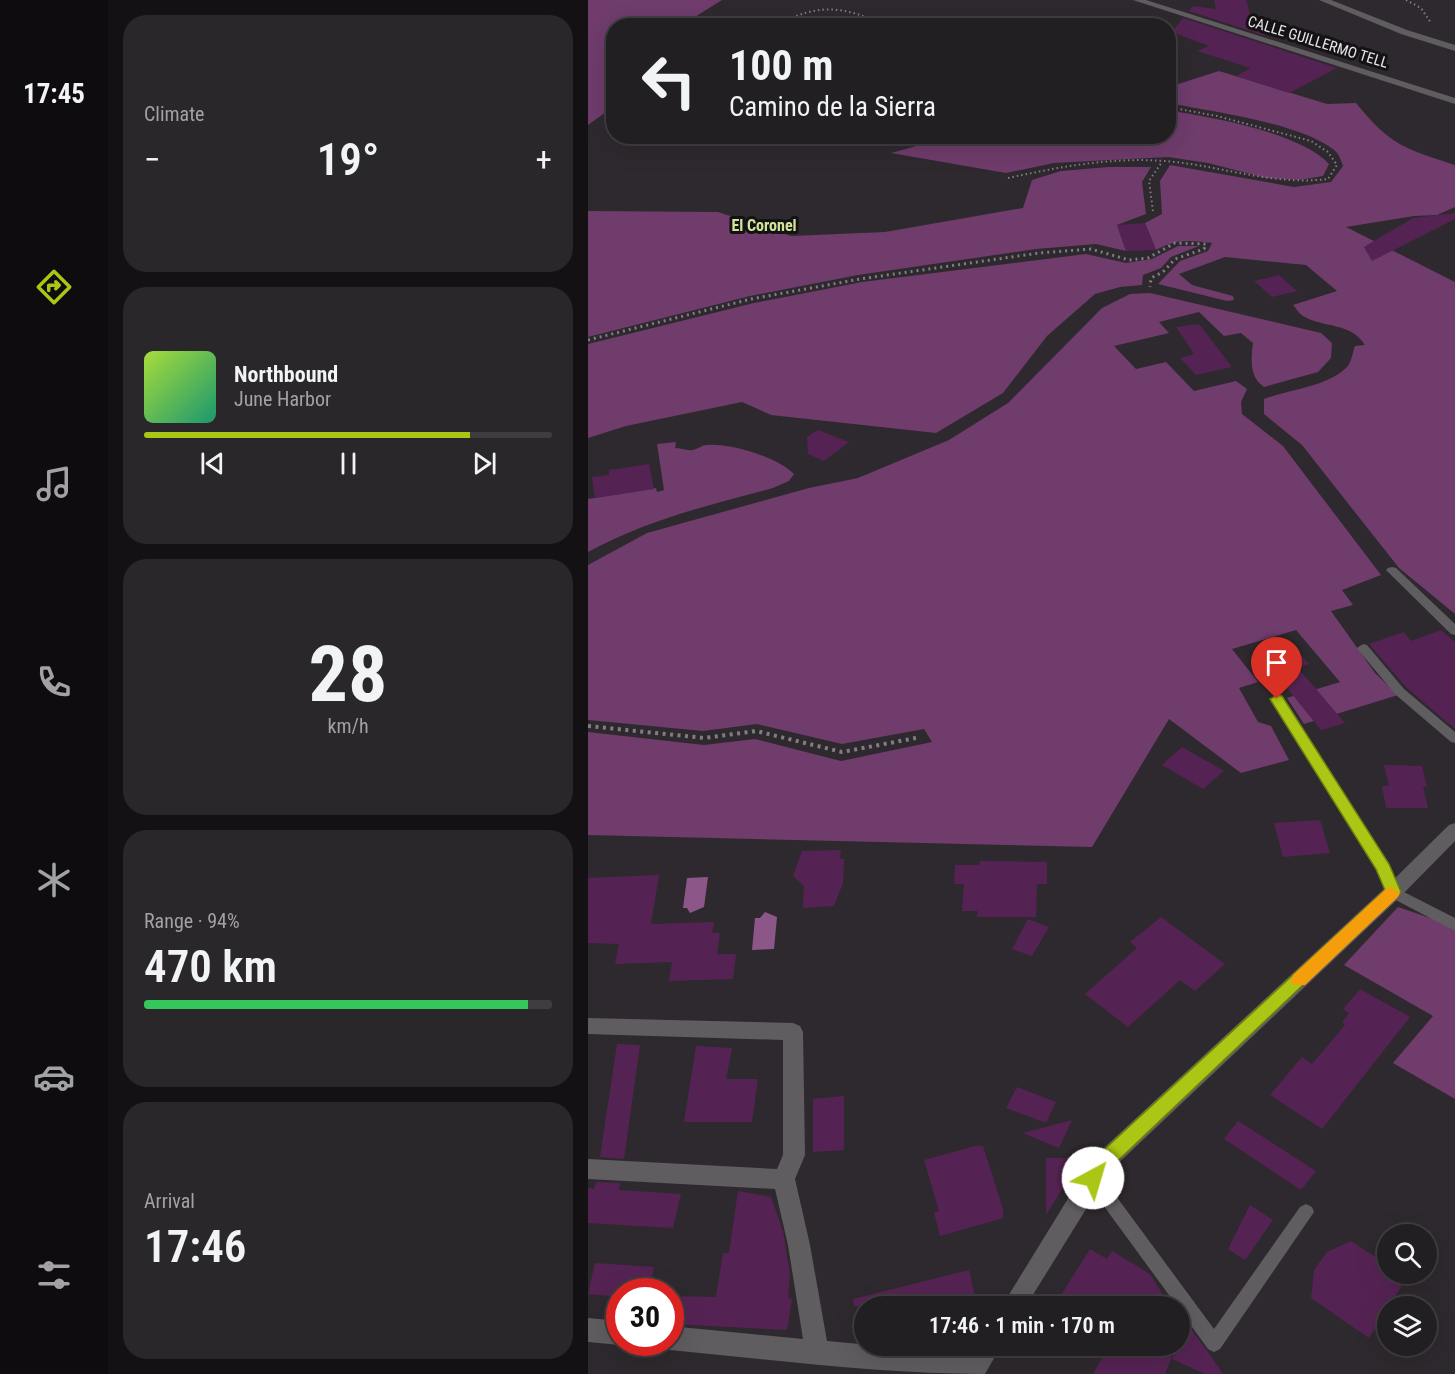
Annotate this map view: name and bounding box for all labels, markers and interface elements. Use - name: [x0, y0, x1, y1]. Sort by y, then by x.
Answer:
- street label: CALLE GUILLERMO TELL: [1246, 12, 1390, 72]
- text: 100 m: [729, 41, 834, 90]
- icon: left: [630, 42, 708, 120]
- text: 17:45: [23, 78, 85, 110]
- text: Camino de la Sierra: [729, 91, 936, 123]
- text: Climate: [144, 102, 204, 126]
- text: 19°: [317, 133, 379, 186]
- text: −: [144, 140, 161, 179]
- text: +: [536, 140, 552, 179]
- district label: El Coronel: [731, 216, 797, 235]
- icon: directions: [33, 266, 75, 308]
- text: Northbound: [234, 362, 338, 387]
- text: June Harbor: [234, 387, 331, 411]
- icon: previous: [196, 447, 229, 480]
- icon: pause: [332, 447, 365, 480]
- icon: next: [468, 447, 501, 480]
- icon: music: [33, 463, 75, 505]
- text: 28: [309, 629, 387, 720]
- pin: [1251, 637, 1302, 699]
- icon: arrive: [1260, 646, 1293, 679]
- icon: phone: [33, 661, 75, 703]
- text: km/h: [327, 714, 369, 738]
- icon: climate: [33, 859, 75, 901]
- text: Range · 94%: [144, 909, 240, 933]
- text: 470 km: [144, 940, 277, 993]
- icon: car: [33, 1056, 75, 1098]
- position arrow: [1061, 1146, 1125, 1210]
- text: Arrival: [144, 1189, 195, 1213]
- text: 17:46: [144, 1220, 246, 1273]
- map controls: [1377, 1224, 1437, 1356]
- button: search: [1377, 1224, 1437, 1284]
- icon: filters: [33, 1254, 75, 1296]
- speed limit sign: 30: [606, 1278, 684, 1356]
- button: layers: [1377, 1296, 1437, 1356]
- text: 17:46 · 1 min · 170 m: [929, 1313, 1115, 1338]

